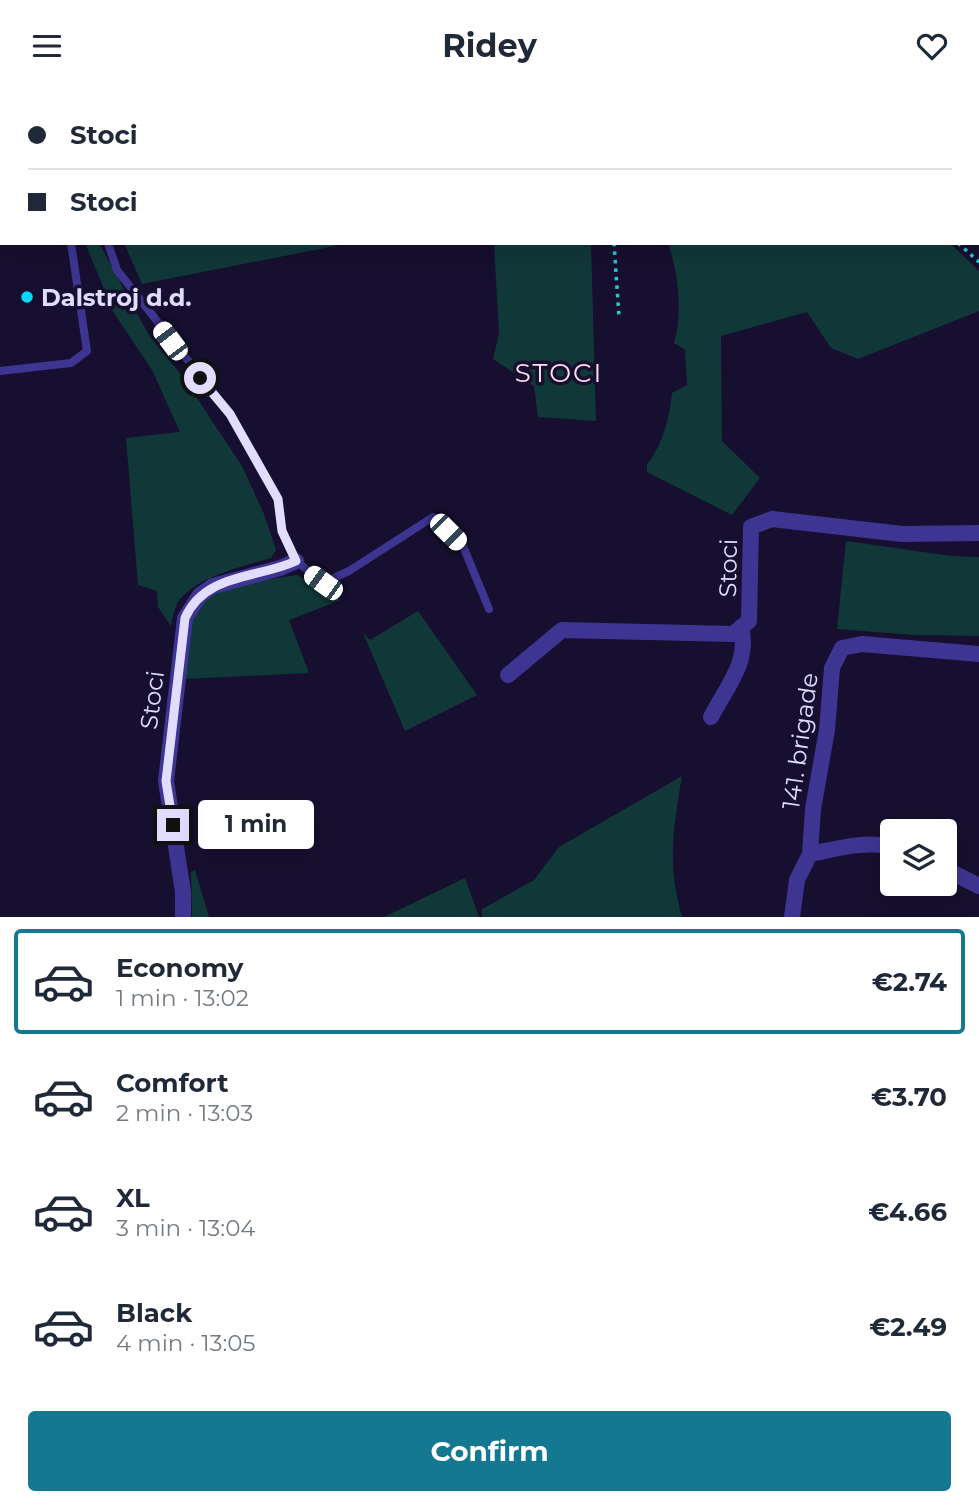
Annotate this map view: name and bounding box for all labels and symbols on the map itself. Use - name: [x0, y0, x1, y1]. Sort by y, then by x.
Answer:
- place label: Dalstroj d.d.: [41, 283, 192, 312]
- marker: Dalstroj d.d.: [19, 289, 35, 305]
- car: [149, 318, 192, 364]
- district label: STOCI: [515, 357, 603, 389]
- route start: [184, 362, 216, 394]
- car: [426, 510, 471, 554]
- street label: Stoci: [713, 538, 743, 598]
- car: [300, 562, 347, 604]
- street label: Stoci: [134, 669, 170, 731]
- street label: 141. brigade: [776, 671, 824, 811]
- callout: 1 min: [198, 801, 313, 849]
- route end: [157, 809, 189, 841]

